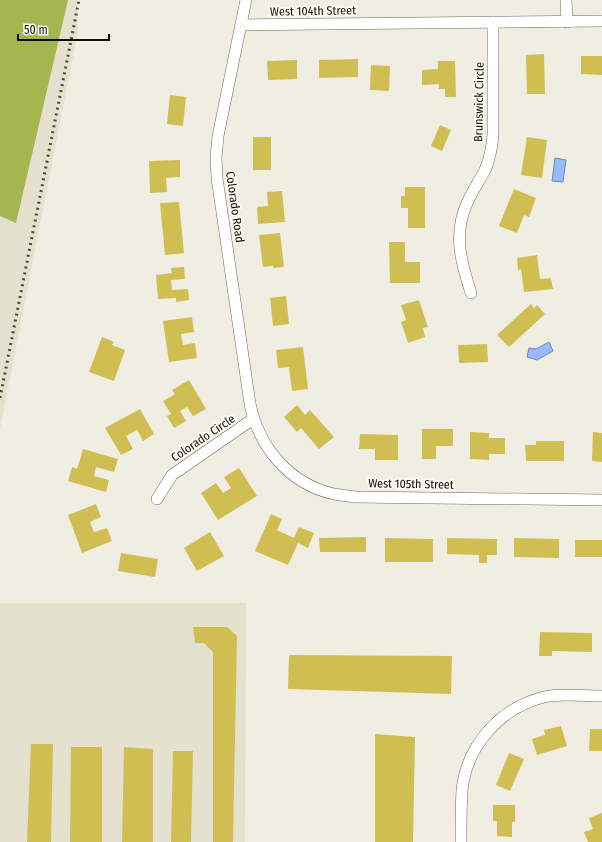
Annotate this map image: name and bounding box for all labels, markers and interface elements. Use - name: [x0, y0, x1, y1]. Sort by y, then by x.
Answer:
- street label: West 104th Street: [270, 3, 356, 19]
- scale bar: [18, 16, 109, 42]
- text: 50 m: [24, 23, 48, 37]
- street label: Brunswick Circle: [471, 62, 487, 142]
- street label: Colorado Road: [223, 171, 247, 243]
- street label: Colorado Circle: [168, 411, 238, 464]
- street label: West 105th Street: [368, 476, 454, 492]

